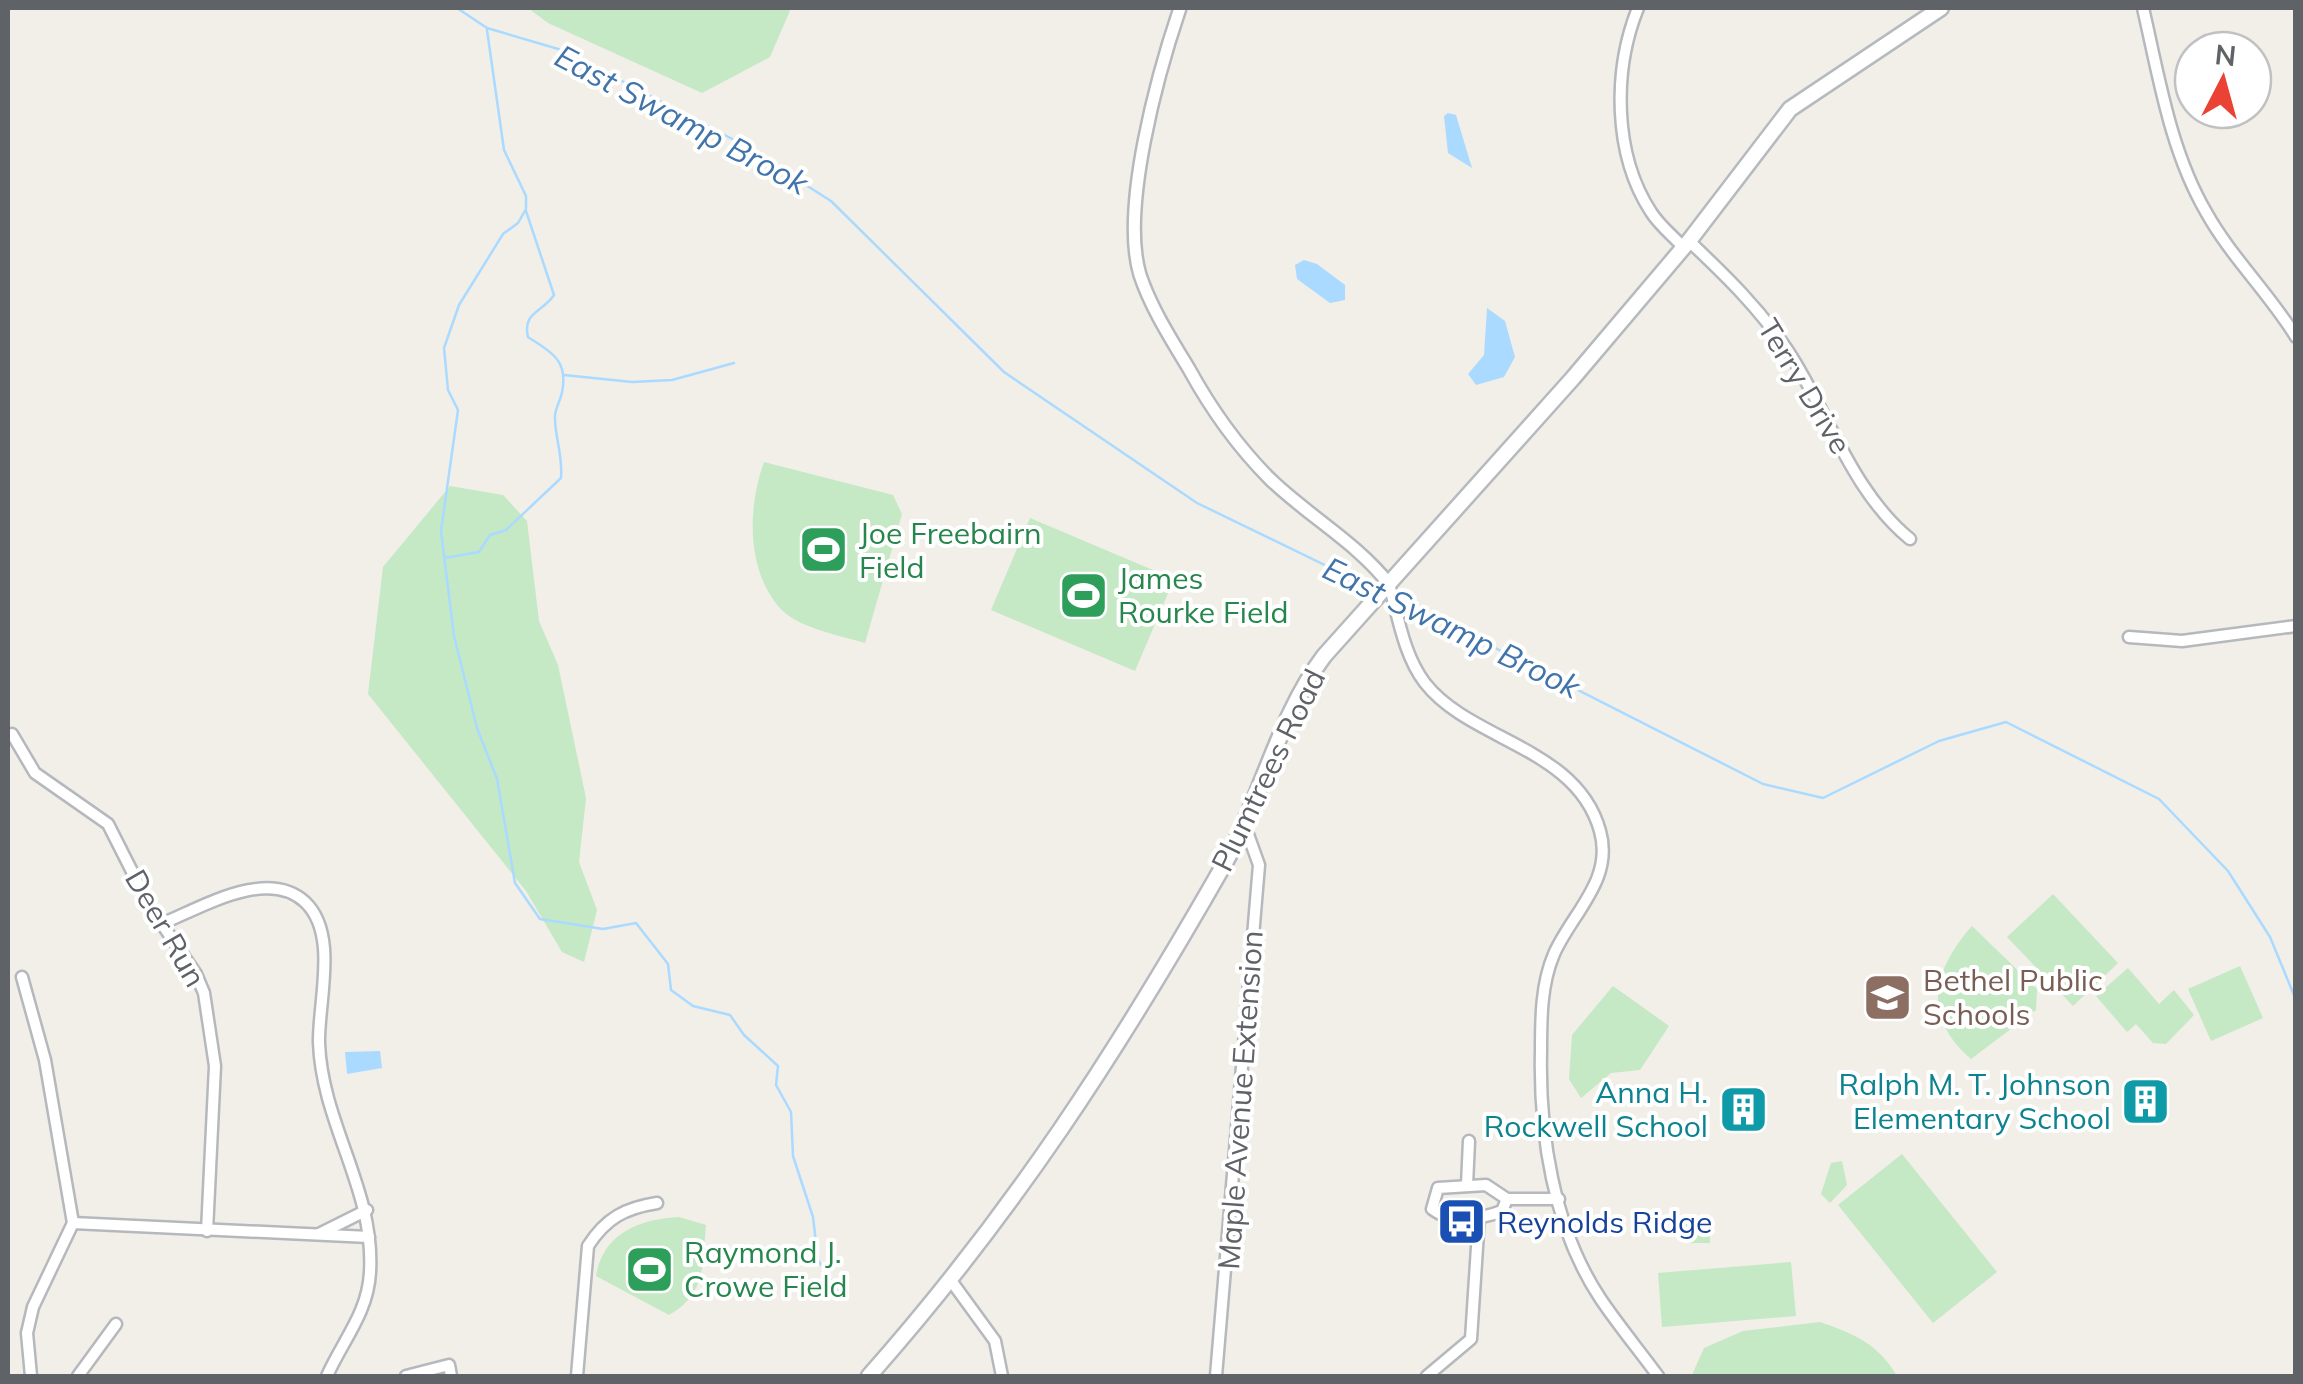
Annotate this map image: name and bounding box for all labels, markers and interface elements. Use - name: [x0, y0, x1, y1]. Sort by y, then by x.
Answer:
- north arrow: [2173, 30, 2273, 130]
- water label: East Swamp Brook: [548, 35, 817, 203]
- text: N: [2213, 36, 2238, 73]
- street label: Terry Drive: [1750, 311, 1860, 461]
- place label: Joe Freebairn Field: [859, 514, 1042, 586]
- sports icon: Joe Freebairn Field: [798, 524, 850, 576]
- water label: East Swamp Brook: [1317, 547, 1589, 707]
- place label: James Rourke Field: [1118, 559, 1288, 631]
- sports icon: James Rourke Field: [1057, 569, 1109, 621]
- street label: Plumtrees Road: [1203, 663, 1333, 877]
- street label: Deer Run: [117, 862, 215, 994]
- street label: Maple Avenue Extension: [1209, 929, 1271, 1271]
- place label: Bethel Public Schools: [1923, 961, 2103, 1033]
- school or university icon: Bethel Public Schools: [1862, 971, 1914, 1023]
- place label: Ralph M. T. Johnson Elementary School: [1839, 1065, 2111, 1137]
- place label: Anna H. Rockwell School: [1484, 1073, 1708, 1145]
- building icon: Ralph M. T. Johnson Elementary School: [2120, 1075, 2172, 1127]
- building icon: Anna H. Rockwell School: [1717, 1083, 1769, 1135]
- bus stop icon: Reynolds Ridge: [1436, 1196, 1488, 1248]
- place label: Reynolds Ridge: [1497, 1203, 1712, 1241]
- place label: Raymond J. Crowe Field: [684, 1233, 848, 1305]
- sports icon: Raymond J. Crowe Field: [623, 1243, 675, 1295]

